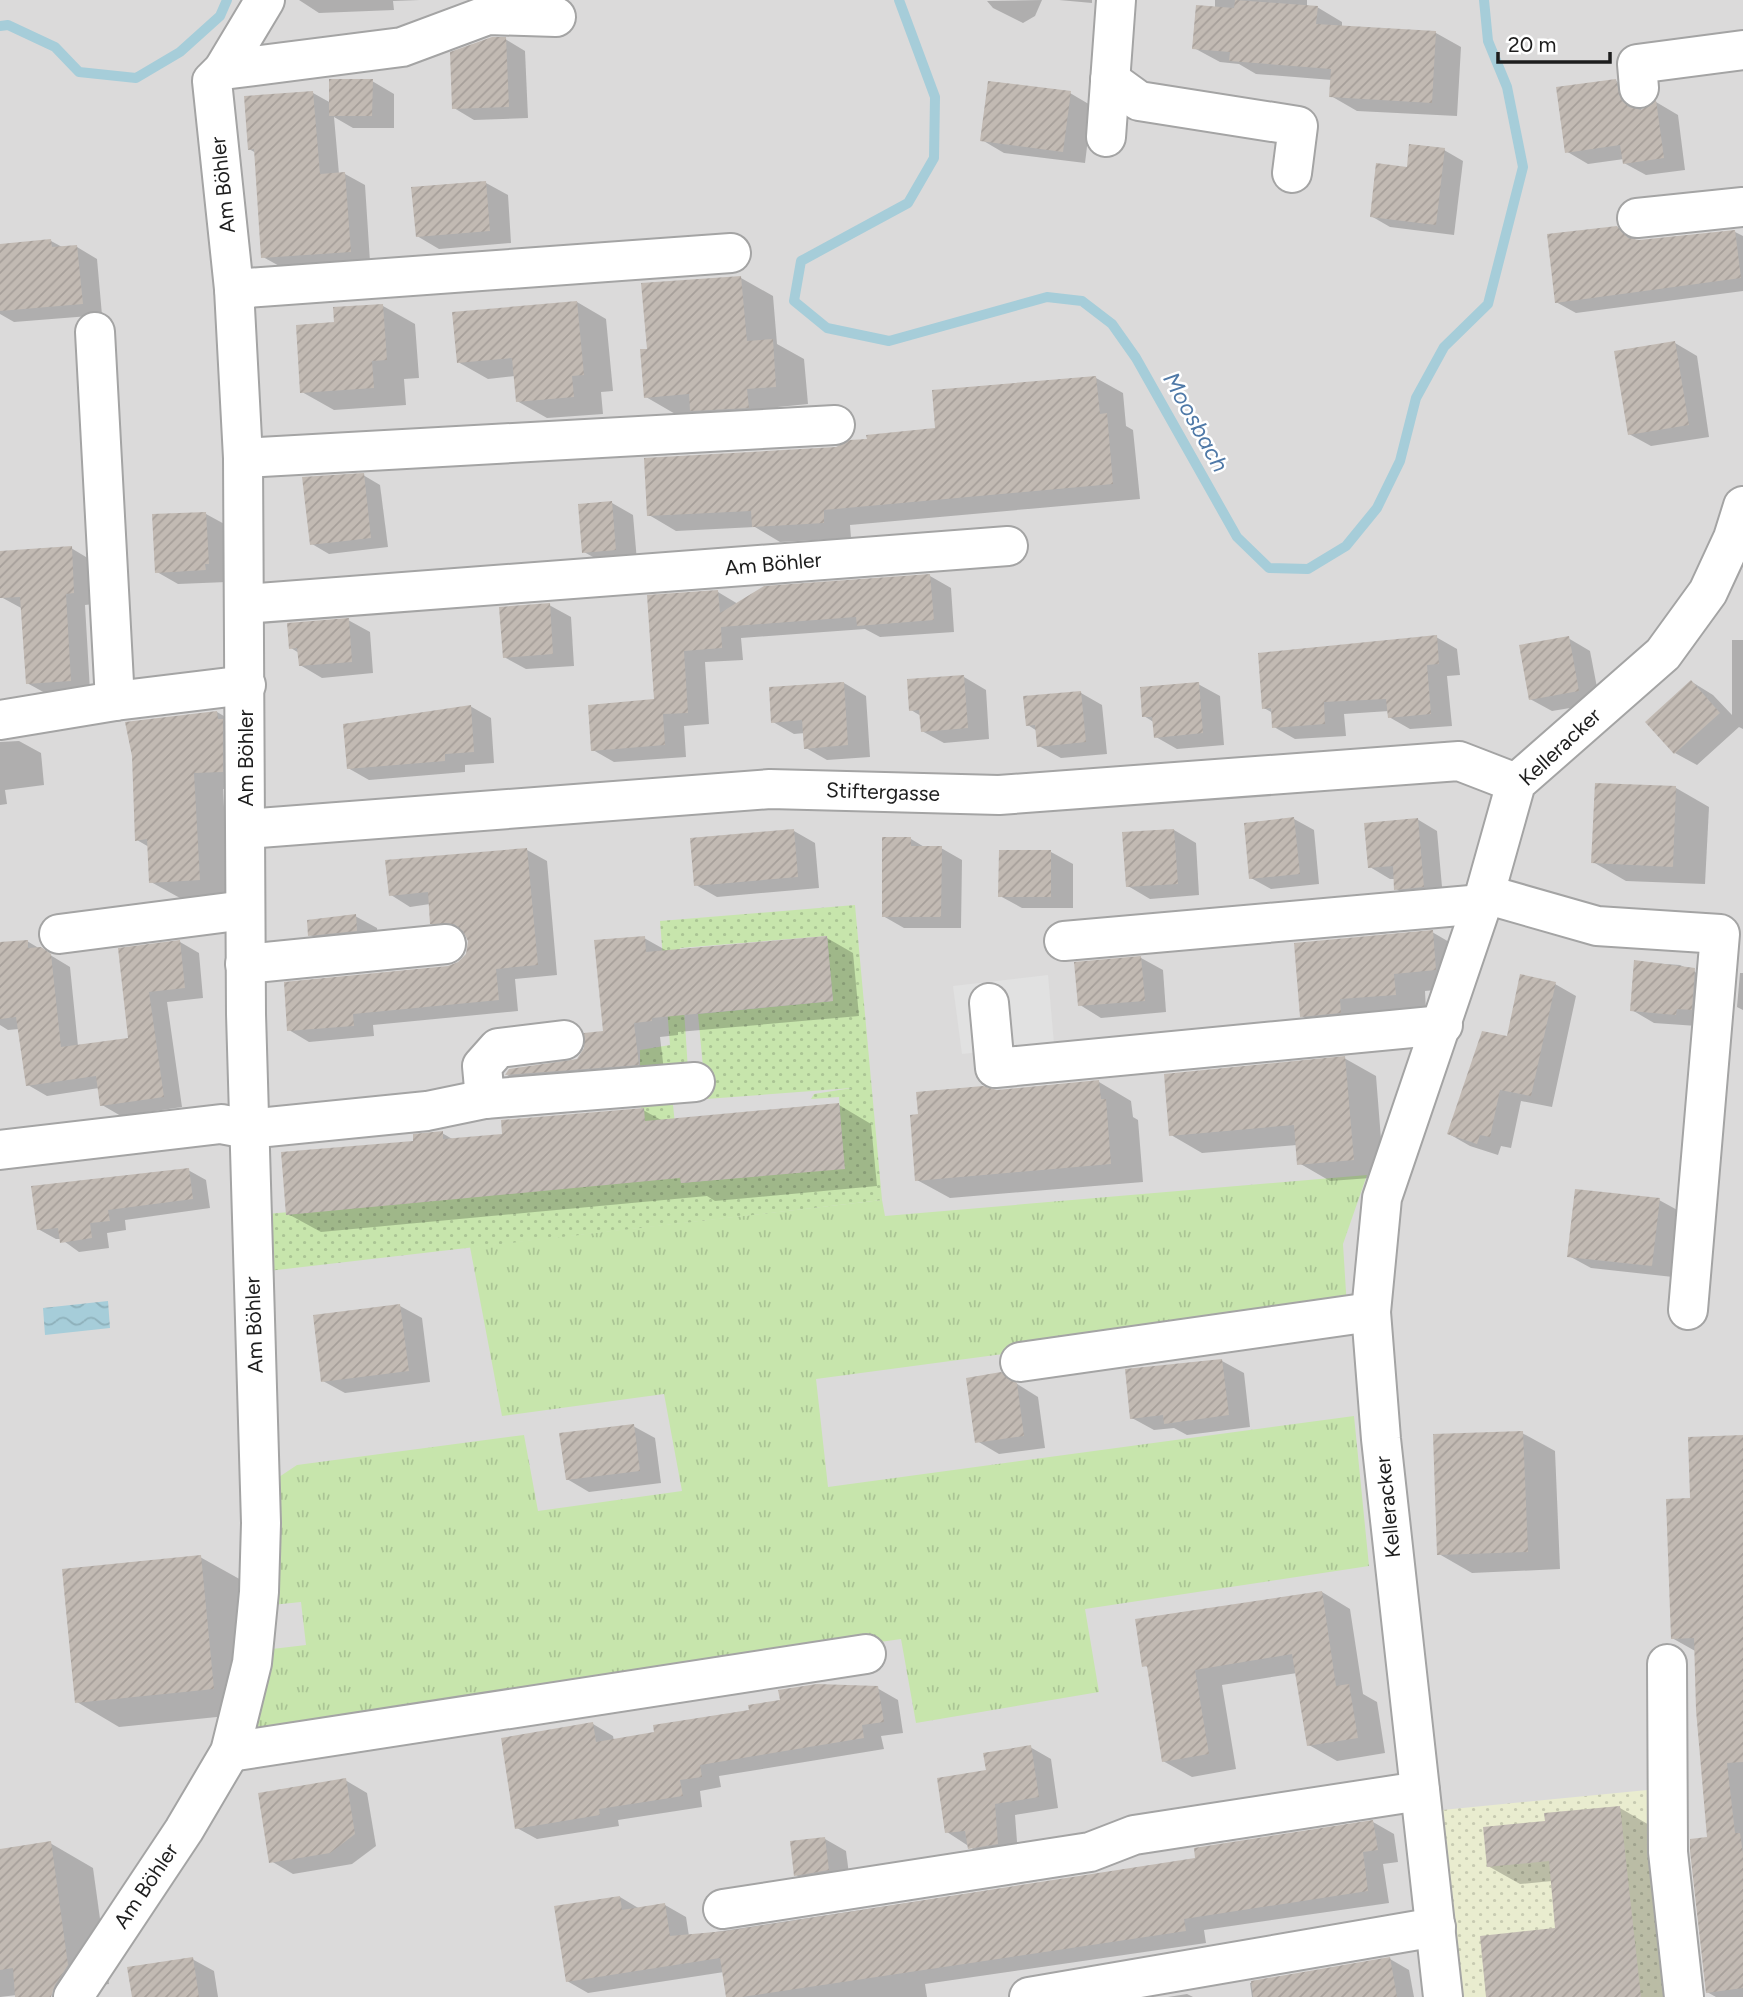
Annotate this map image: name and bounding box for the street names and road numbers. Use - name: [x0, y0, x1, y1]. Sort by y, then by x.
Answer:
- street label: Am Böhler: [205, 135, 240, 235]
- street label: Am Böhler: [723, 547, 822, 580]
- street label: Kelleracker: [1514, 703, 1606, 791]
- street label: Am Böhler: [233, 709, 258, 807]
- street label: Stiftergasse: [826, 777, 940, 806]
- street label: Am Böhler: [239, 1276, 268, 1374]
- street label: Kelleracker: [1370, 1455, 1405, 1559]
- street label: Am Böhler: [108, 1838, 183, 1933]

